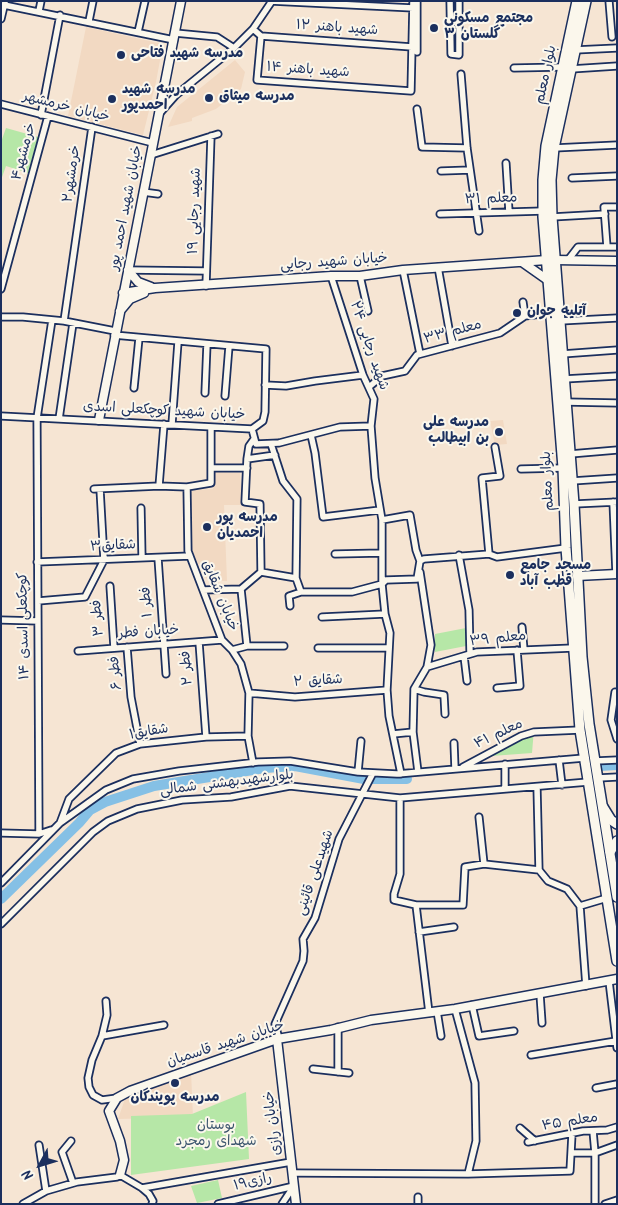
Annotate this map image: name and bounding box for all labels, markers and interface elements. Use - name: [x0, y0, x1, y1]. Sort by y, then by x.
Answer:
- place label: مجتمع مسکونی گلستان ۳: [444, 12, 533, 44]
- street label: شهید باهنر ۱۲: [295, 18, 379, 40]
- marker: مجتمع مسکونی گلستان ۳: [428, 22, 440, 34]
- street label: بلوار معلم: [533, 44, 561, 106]
- place label: مدرسه شهید فتاحی: [131, 47, 243, 63]
- marker: مدرسه شهید فتاحی: [115, 49, 127, 61]
- street label: شهید باهنر ۱۴: [266, 60, 350, 82]
- place label: مدرسه شهید احمدپور: [122, 83, 196, 115]
- street label: خیابان خرمشهر: [21, 89, 111, 127]
- place label: مدرسه میثاق: [219, 90, 295, 106]
- marker: مدرسه میثاق: [203, 92, 215, 104]
- marker: مدرسه شهید احمدپور: [106, 93, 118, 105]
- street label: خرمشهر۴: [9, 121, 41, 183]
- street label: خرمشهر۲: [61, 144, 85, 204]
- street label: خیابان شهید احمد پور: [107, 144, 147, 272]
- street label: شهید رجایی ۱۹: [186, 167, 206, 255]
- street label: معلم ۳۱: [464, 191, 518, 209]
- street label: خیابان شهید رجایی: [280, 251, 388, 275]
- street label: شهید رجایی ۲۴: [345, 299, 391, 393]
- place label: آتلیه جوان: [527, 305, 586, 321]
- marker: آتلیه جوان: [511, 307, 523, 319]
- street label: معلم ۳۳: [422, 317, 484, 349]
- street label: خیابان شهید کوچکعلی اسدی: [82, 399, 246, 425]
- place label: مدرسه علی بن ابیطالب: [423, 416, 489, 448]
- marker: مدرسه علی بن ابیطالب: [493, 426, 505, 438]
- street label: بلوار معلم: [539, 451, 559, 511]
- place label: مدرسه پور احمدیان: [217, 511, 278, 544]
- marker: مدرسه پور احمدیان: [201, 521, 213, 533]
- street label: شقایق۳: [90, 537, 136, 557]
- street label: خیابان شقایق: [197, 558, 241, 634]
- place label: مسجد جامع قطب آباد: [520, 559, 591, 592]
- marker: مسجد جامع قطب آباد: [504, 569, 516, 581]
- street label: کوچکعلی اسدی ۱۴: [16, 572, 34, 680]
- street label: فطر ۱: [139, 586, 157, 618]
- street label: فطر ۳: [89, 599, 109, 637]
- street label: خیابان فطر: [118, 623, 180, 643]
- street label: معلم ۳۹: [469, 629, 527, 651]
- street label: فطر ۲: [178, 650, 198, 686]
- street label: فطر ۶: [107, 655, 127, 691]
- street label: شقایق ۲: [293, 672, 343, 692]
- street label: معلم ۴۱: [472, 716, 526, 754]
- street label: شقایق۱: [128, 721, 170, 745]
- street label: بلوارشهیدبهشتی شمالی: [159, 767, 295, 801]
- street label: شهیدعلی قائینی: [294, 828, 338, 918]
- street label: خیابان شهید قاسمیان: [165, 1018, 287, 1072]
- marker: مدرسه پویندگان: [169, 1077, 181, 1089]
- street label: خیابان رازی: [262, 1090, 286, 1156]
- place label: مدرسه پویندگان: [130, 1091, 220, 1107]
- street label: معلم ۴۵: [541, 1110, 599, 1136]
- park label: بوستان شهدای رمجرد: [175, 1119, 257, 1152]
- north arrow: [15, 1140, 65, 1190]
- text: N: [17, 1164, 40, 1185]
- street label: رازی۱۹: [232, 1170, 274, 1196]

